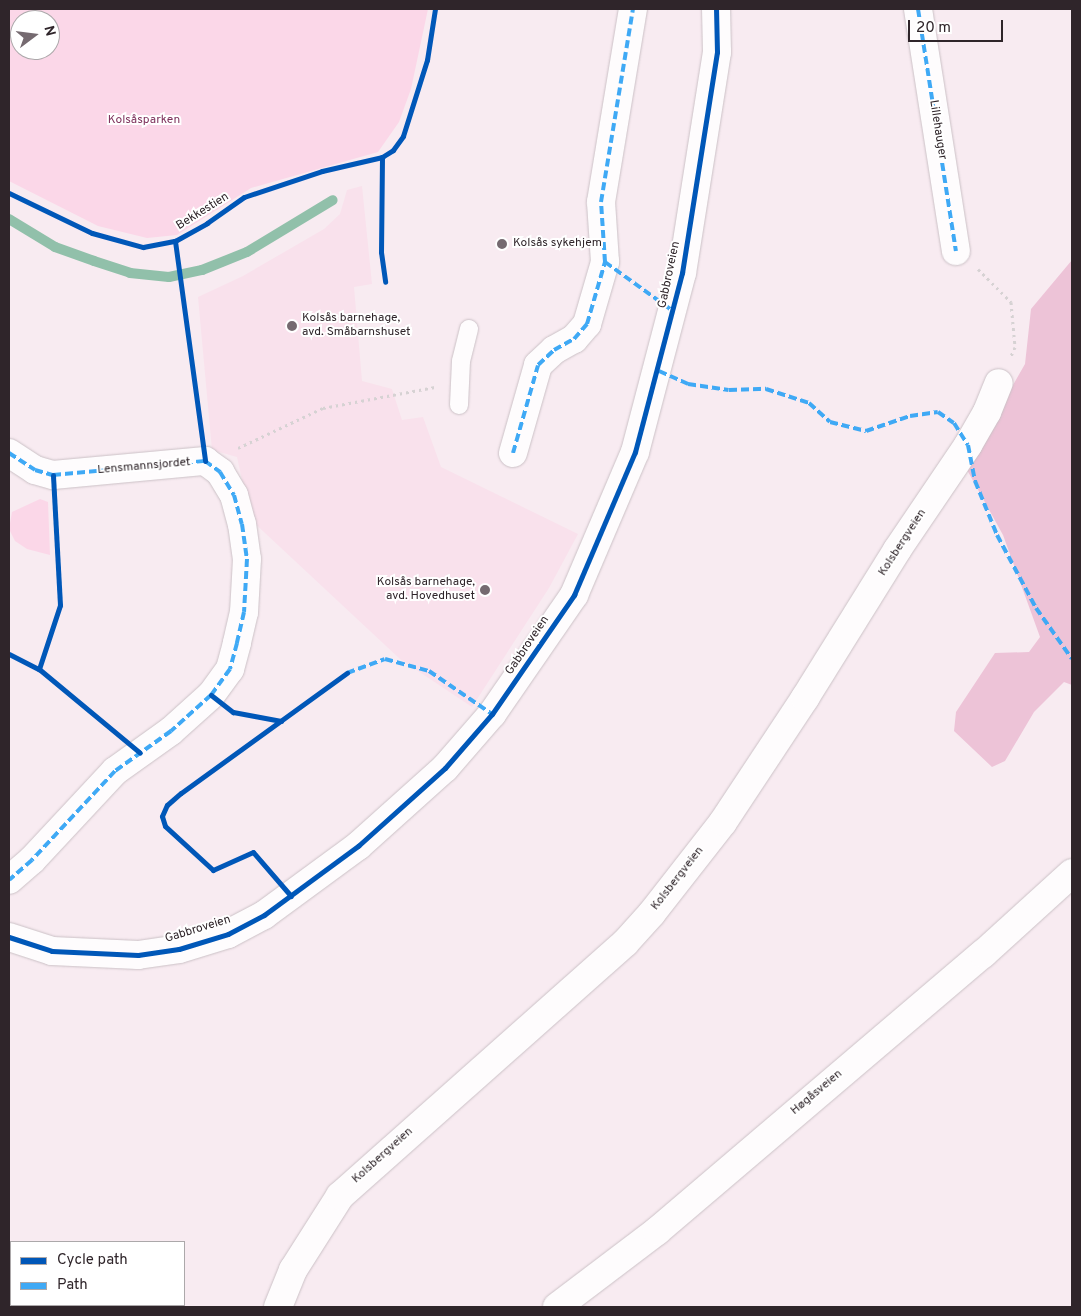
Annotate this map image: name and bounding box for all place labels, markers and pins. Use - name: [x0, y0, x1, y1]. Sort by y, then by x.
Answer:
- marker: Kolsås sykehjem: [495, 237, 509, 251]
- place label: Kolsås sykehjem: [513, 237, 602, 251]
- place label: Kolsås barnehage, avd. Småbarnshuset: [302, 312, 411, 340]
- marker: Kolsås barnehage, avd. Småbarnshuset: [286, 320, 298, 332]
- place label: Kolsås barnehage, avd. Hovedhuset: [377, 576, 475, 604]
- marker: Kolsås barnehage, avd. Hovedhuset: [479, 584, 491, 596]

